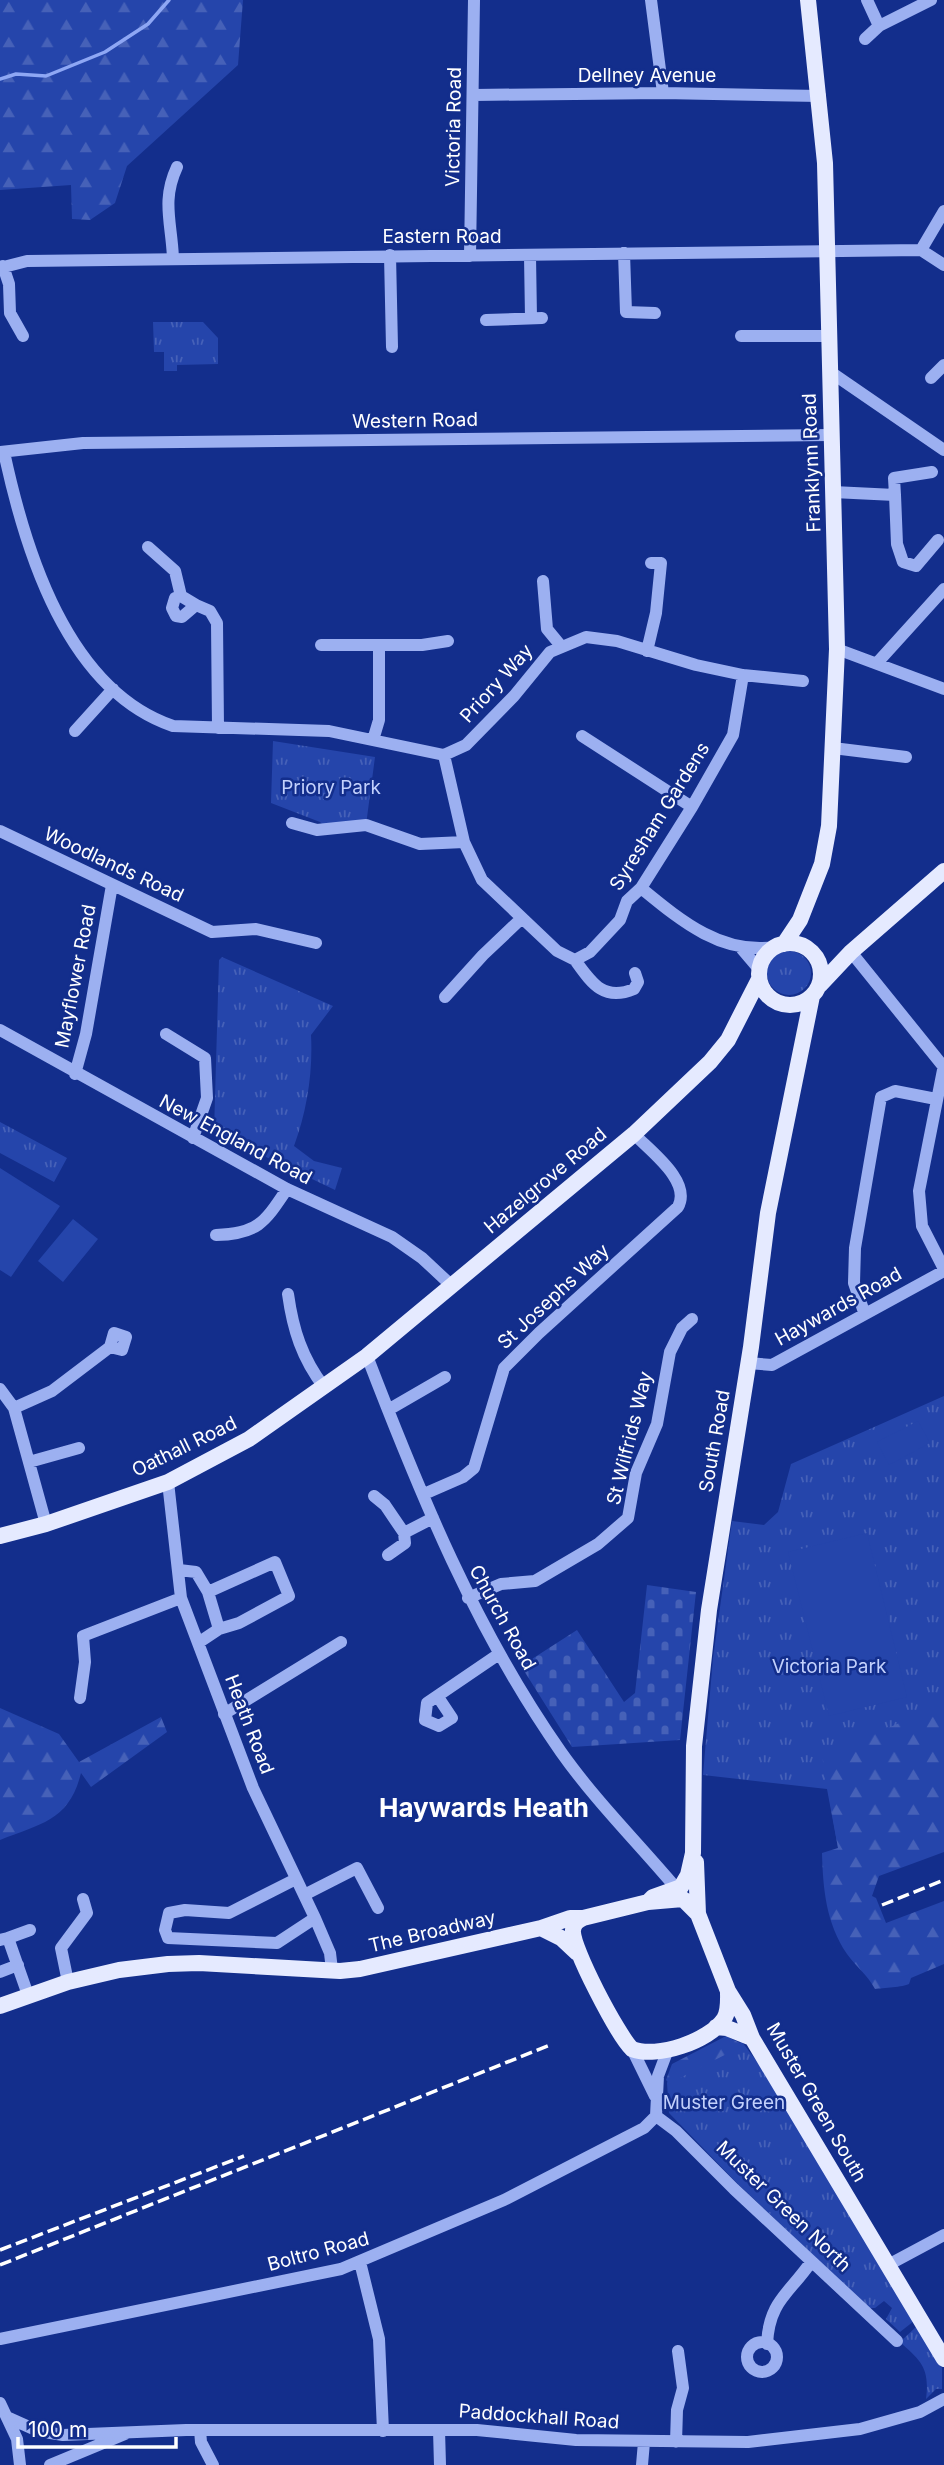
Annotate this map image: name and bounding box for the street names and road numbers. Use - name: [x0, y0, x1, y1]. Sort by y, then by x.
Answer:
- street label: Dellney Avenue: [578, 64, 716, 87]
- street label: Victoria Road: [441, 67, 466, 187]
- street label: Eastern Road: [382, 225, 502, 248]
- street label: Franklynn Road: [798, 393, 825, 533]
- street label: Western Road: [352, 408, 478, 433]
- street label: Priory Way: [455, 639, 538, 727]
- street label: Syresham Gardens: [605, 738, 714, 895]
- street label: Woodlands Road: [40, 822, 187, 907]
- street label: Mayflower Road: [50, 902, 101, 1050]
- street label: New England Road: [156, 1089, 316, 1189]
- street label: Hazelgrove Road: [479, 1122, 611, 1238]
- street label: St Josephs Way: [493, 1239, 614, 1354]
- street label: Haywards Road: [771, 1262, 906, 1351]
- street label: St Wilfrids Way: [602, 1369, 657, 1507]
- street label: South Road: [694, 1388, 735, 1494]
- street label: Oathall Road: [128, 1411, 240, 1482]
- street label: Church Road: [464, 1561, 541, 1674]
- street label: Heath Road: [220, 1671, 279, 1777]
- street label: The Broadway: [366, 1906, 498, 1957]
- street label: Muster Green South: [762, 2019, 872, 2186]
- street label: Muster Green North: [712, 2136, 856, 2277]
- street label: Boltro Road: [265, 2227, 371, 2276]
- street label: Paddockhall Road: [458, 2399, 620, 2434]

